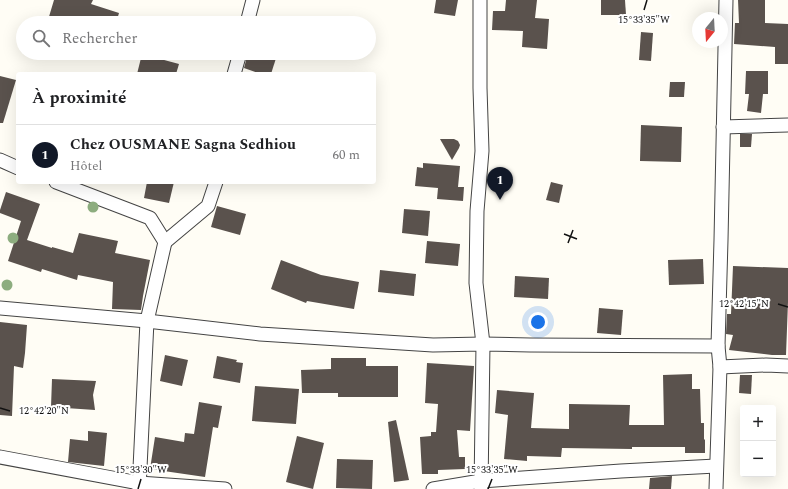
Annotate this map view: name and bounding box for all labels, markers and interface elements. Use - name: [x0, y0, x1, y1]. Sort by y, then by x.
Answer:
- text: 15°33'35"W: [618, 12, 670, 28]
- north arrow: [692, 12, 728, 48]
- search box: [16, 16, 376, 60]
- icon: search: [30, 27, 52, 49]
- text: Rechercher: [62, 27, 137, 50]
- text: À proximité: [32, 85, 127, 111]
- text: Chez OUSMANE Sagna Sedhiou: [70, 133, 296, 156]
- text: 1: [41, 145, 49, 165]
- text: 60 m: [333, 145, 360, 165]
- text: Hôtel: [70, 156, 102, 176]
- pin: 1: [487, 167, 513, 200]
- text: 12°42'15"N: [719, 296, 769, 312]
- your location: [528, 312, 548, 332]
- text: 12°42'20"N: [19, 403, 69, 419]
- map controls: [740, 405, 776, 477]
- button: +: [740, 405, 776, 441]
- button: −: [740, 441, 776, 477]
- text: 15°33'30"W: [115, 462, 167, 478]
- text: 15°33'35"W: [466, 462, 518, 478]

